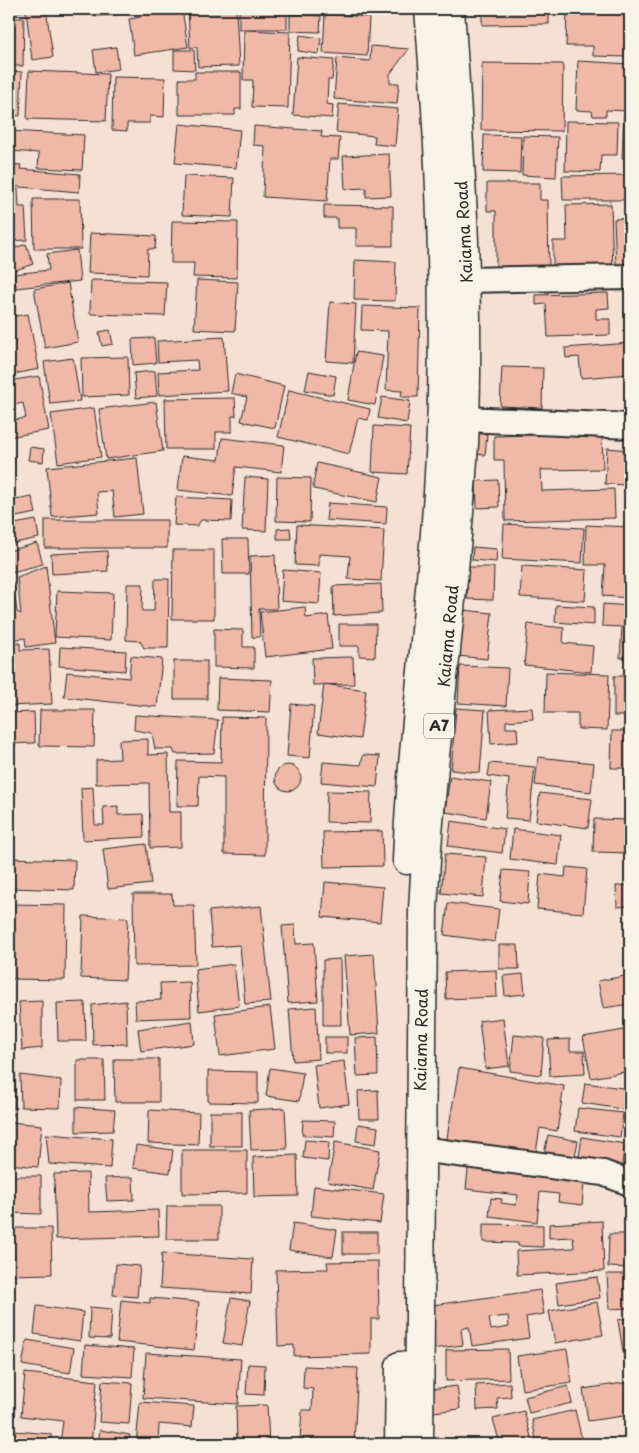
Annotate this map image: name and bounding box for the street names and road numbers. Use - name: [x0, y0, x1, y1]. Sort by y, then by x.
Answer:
- street label: Kaiama Road: [448, 180, 478, 284]
- street label: Kaiama Road: [431, 584, 463, 688]
- road number: A7: [424, 714, 454, 738]
- street label: Kaiama Road: [407, 988, 433, 1092]

